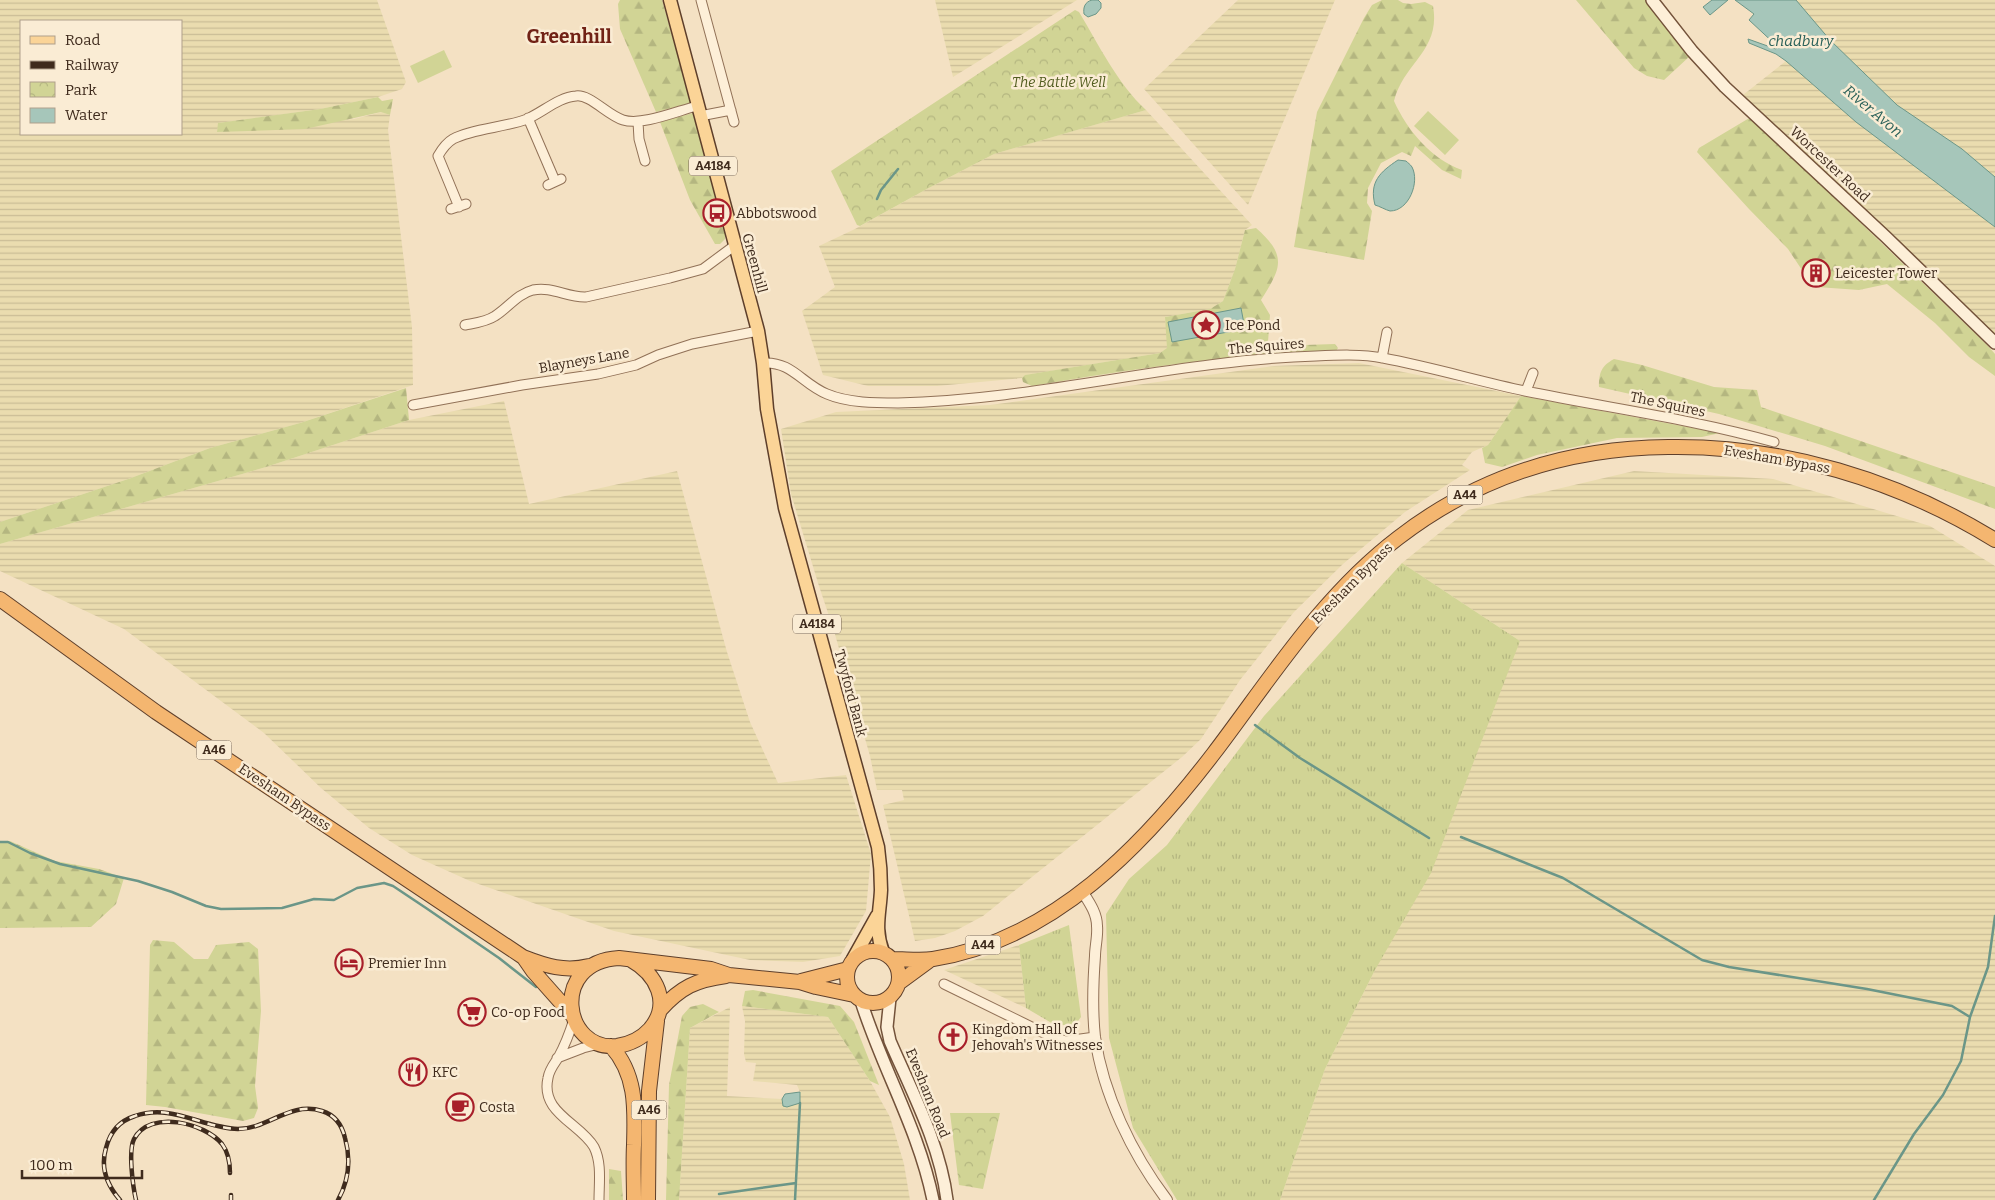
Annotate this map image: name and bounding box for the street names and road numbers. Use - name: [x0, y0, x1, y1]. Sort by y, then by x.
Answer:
- street label: Worcester Road: [1786, 123, 1873, 206]
- road number: A4184: [689, 157, 737, 176]
- street label: Greenhill: [738, 231, 771, 295]
- street label: The Squires: [1227, 335, 1305, 358]
- street label: Blayneys Lane: [537, 344, 631, 377]
- street label: The Squires: [1629, 388, 1707, 421]
- street label: Evesham Bypass: [1722, 442, 1831, 477]
- road number: A44: [1448, 486, 1482, 504]
- street label: Evesham Bypass: [1308, 539, 1396, 627]
- road number: A4184: [793, 614, 841, 634]
- street label: Twyford Bank: [831, 648, 870, 739]
- road number: A46: [196, 740, 232, 760]
- street label: Evesham Bypass: [235, 760, 334, 835]
- road number: A44: [966, 936, 1000, 954]
- street label: Evesham Road: [902, 1046, 953, 1140]
- road number: A46: [632, 1100, 666, 1120]

